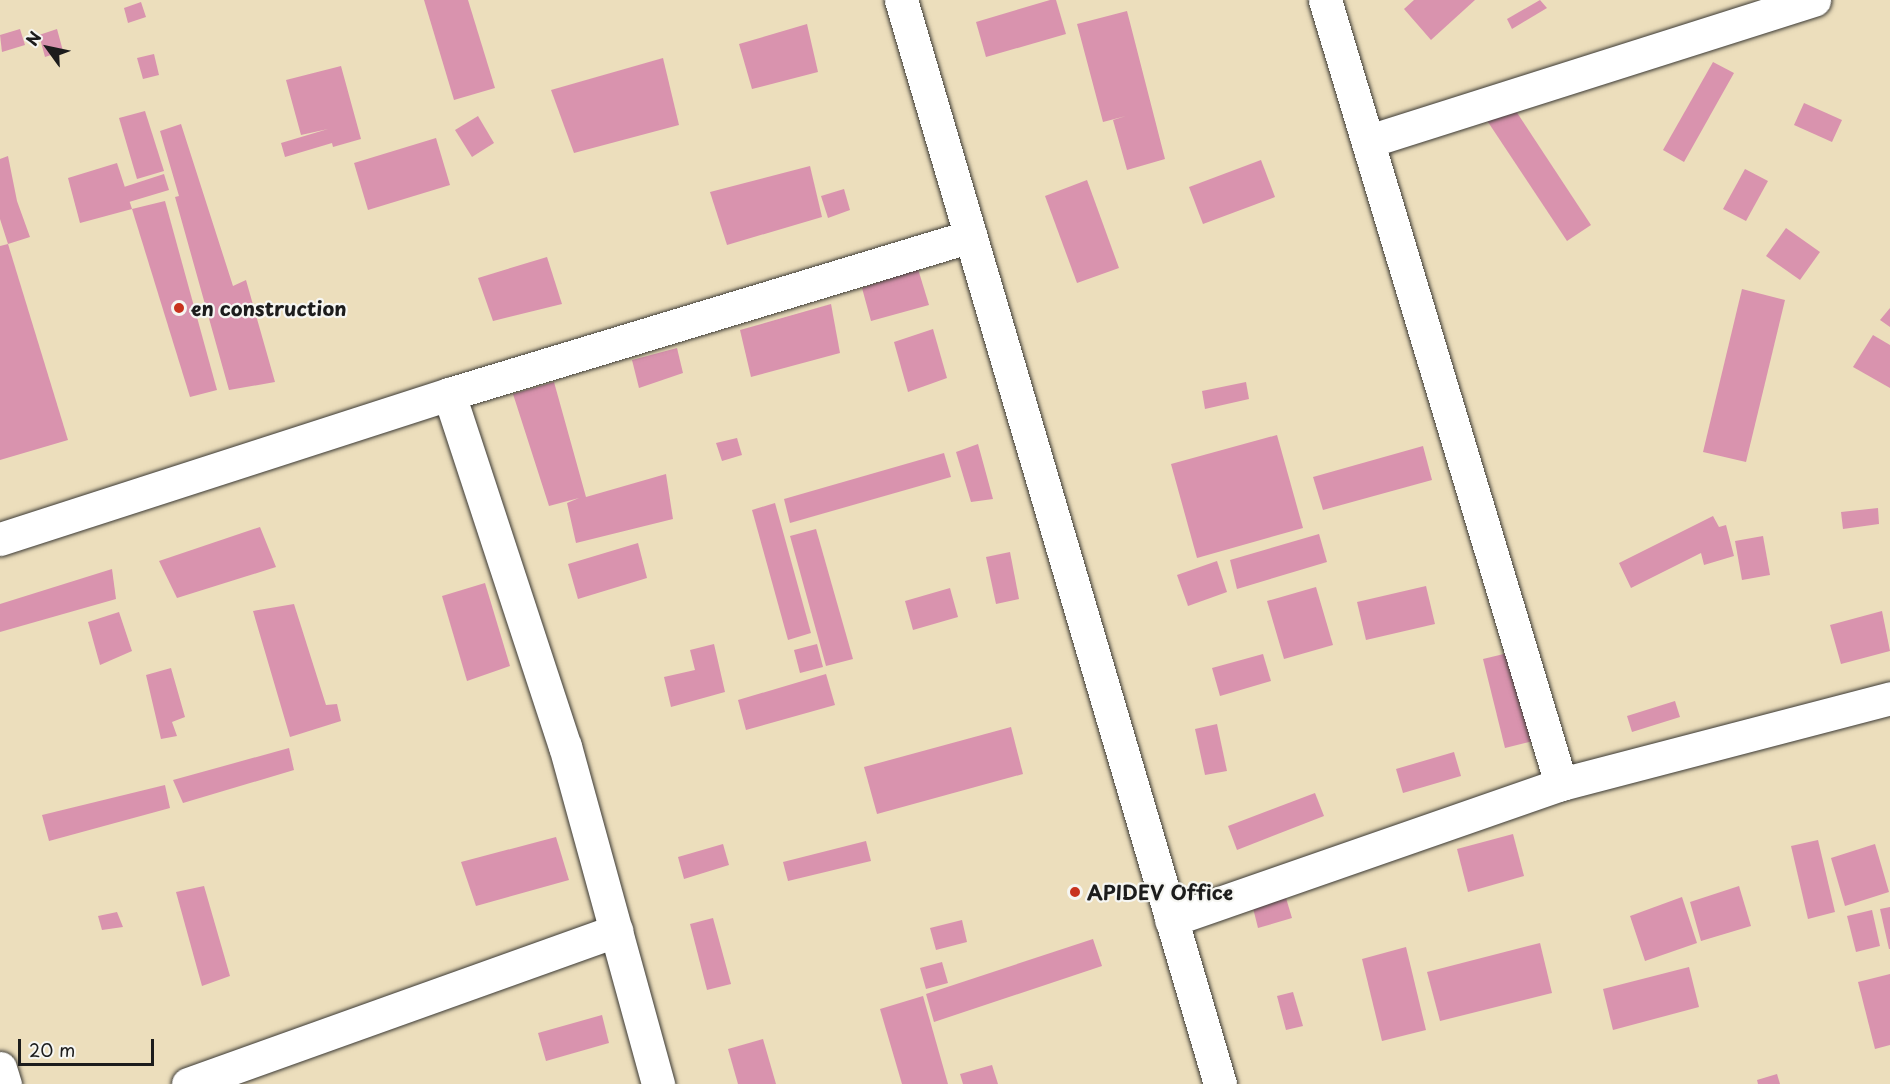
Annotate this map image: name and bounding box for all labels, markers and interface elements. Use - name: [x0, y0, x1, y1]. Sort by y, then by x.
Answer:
- north arrow: [18, 18, 78, 78]
- text: N: [19, 26, 46, 50]
- place label: en construction: [191, 296, 348, 320]
- marker: en construction: [172, 301, 186, 315]
- place label: APIDEV Office: [1087, 880, 1234, 904]
- marker: APIDEV Office: [1068, 885, 1082, 899]
- scale bar: [21, 1027, 158, 1065]
- text: 20 m: [29, 1036, 75, 1063]

